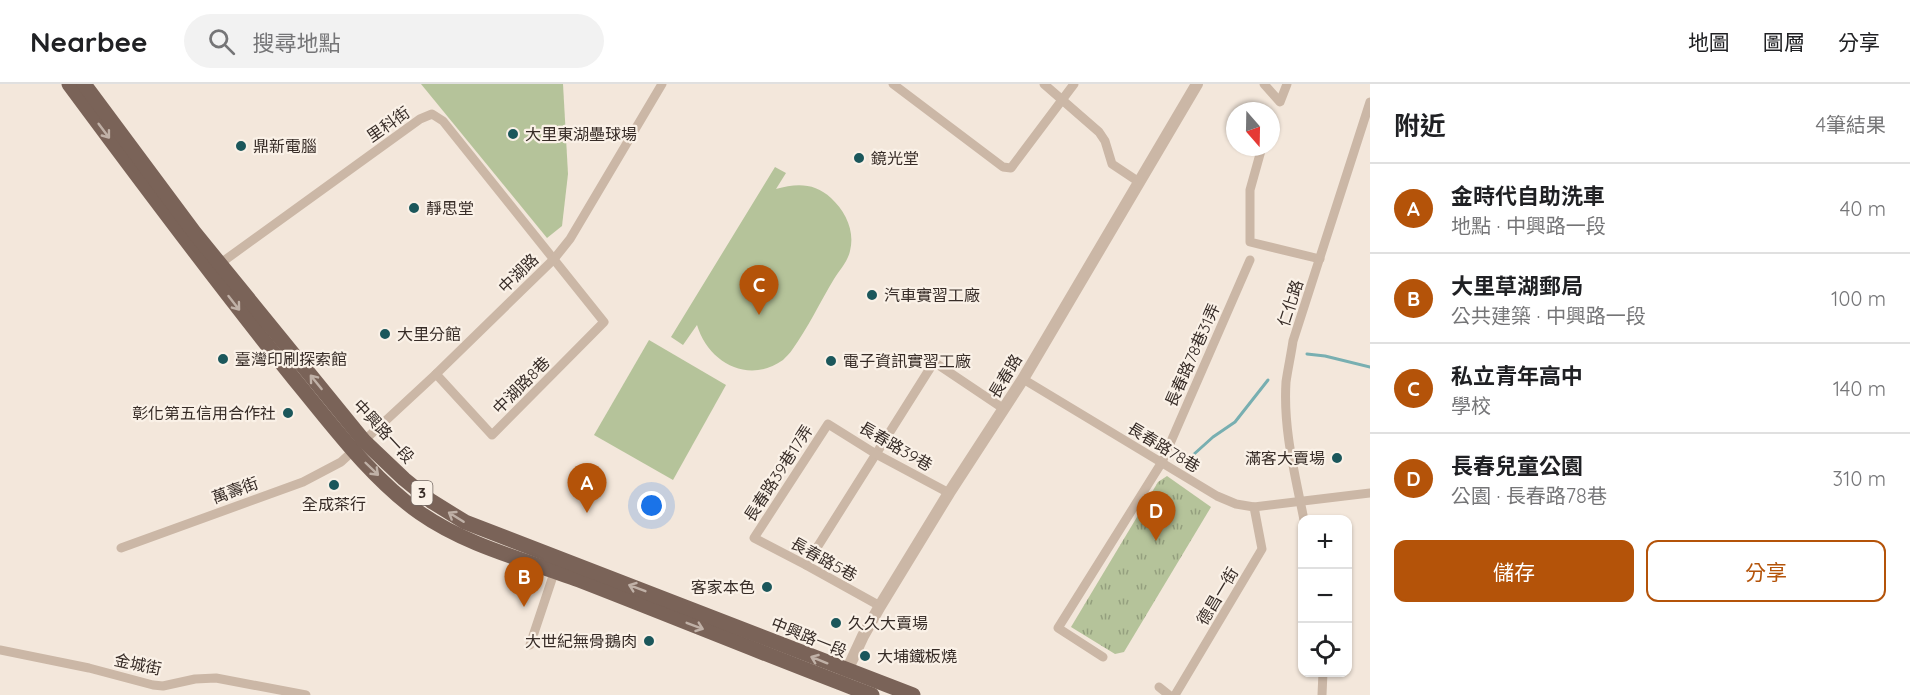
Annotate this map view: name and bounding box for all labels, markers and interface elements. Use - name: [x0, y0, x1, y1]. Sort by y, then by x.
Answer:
- search box: [184, 14, 604, 68]
- text: Nearbee: [30, 24, 148, 59]
- icon: search: [205, 25, 238, 58]
- text: 搜尋地點: [253, 29, 341, 57]
- text: 地圖: [1688, 29, 1730, 55]
- text: 圖層: [1763, 29, 1805, 55]
- text: 分享: [1838, 29, 1880, 55]
- street label: 里科街: [363, 102, 413, 146]
- north arrow: [1226, 102, 1280, 156]
- text: 附近: [1394, 109, 1446, 142]
- text: 4筆結果: [1815, 112, 1886, 137]
- one-way arrow: [98, 122, 110, 138]
- place label: 大里東湖壘球場: [525, 124, 637, 144]
- marker: 大里東湖壘球場: [506, 127, 520, 141]
- place label: 鼎新電腦: [253, 136, 317, 156]
- marker: 鼎新電腦: [234, 139, 248, 153]
- place label: 鏡光堂: [871, 148, 919, 168]
- marker: 鏡光堂: [852, 151, 866, 165]
- text: 金時代自助洗車: [1451, 182, 1605, 210]
- text: A: [1407, 196, 1420, 221]
- text: 40 m: [1840, 196, 1886, 221]
- place label: 靜思堂: [426, 198, 474, 218]
- marker: 靜思堂: [407, 201, 421, 215]
- text: 地點 · 中興路一段: [1451, 213, 1606, 238]
- street label: 中湖路: [494, 249, 542, 297]
- pin: C: [740, 266, 778, 315]
- text: 大里草湖郵局: [1451, 272, 1583, 300]
- street label: 仁化路: [1273, 277, 1307, 329]
- place label: 汽車實習工廠: [884, 285, 980, 305]
- text: B: [1407, 286, 1420, 311]
- text: 100 m: [1831, 286, 1886, 311]
- marker: 汽車實習工廠: [865, 288, 879, 302]
- one-way arrow: [227, 295, 240, 311]
- street label: 長春路78巷31弄: [1160, 300, 1224, 410]
- text: 公共建築 · 中興路一段: [1451, 303, 1646, 328]
- place label: 大里分館: [397, 324, 461, 344]
- marker: 大里分館: [378, 327, 392, 341]
- place label: 臺灣印刷探索館: [235, 349, 347, 369]
- street label: 長春路: [984, 350, 1026, 402]
- place label: 電子資訊實習工廠: [843, 351, 971, 371]
- marker: 臺灣印刷探索館: [216, 352, 230, 366]
- street label: 中湖路8巷: [488, 352, 554, 418]
- marker: 電子資訊實習工廠: [824, 354, 838, 368]
- text: 私立青年高中: [1451, 362, 1583, 390]
- one-way arrow: [310, 374, 323, 390]
- text: C: [1407, 376, 1420, 401]
- text: 140 m: [1833, 376, 1886, 401]
- text: 學校: [1451, 393, 1491, 418]
- street label: 中興路一段: [349, 395, 419, 467]
- place label: 彰化第五信用合作社: [132, 403, 276, 423]
- marker: 彰化第五信用合作社: [281, 406, 295, 420]
- street label: 長春路39巷: [856, 417, 936, 475]
- street label: 長春路78巷: [1124, 418, 1204, 476]
- street label: 長春路39巷17弄: [739, 421, 817, 525]
- place label: 滿客大賣場: [1245, 448, 1325, 468]
- marker: 滿客大賣場: [1330, 451, 1344, 465]
- text: 長春兒童公園: [1451, 452, 1583, 480]
- one-way arrow: [365, 462, 380, 477]
- pin: A: [568, 464, 606, 513]
- text: D: [1406, 466, 1421, 491]
- text: 310 m: [1833, 466, 1886, 491]
- street label: 萬壽街: [209, 472, 261, 508]
- marker: 全成茶行: [327, 478, 341, 492]
- road number: 3: [412, 481, 432, 505]
- text: 公園 · 長春路78巷: [1451, 483, 1607, 508]
- your location: [637, 491, 666, 520]
- pin: D: [1136, 492, 1176, 541]
- place label: 全成茶行: [302, 494, 366, 514]
- one-way arrow: [448, 510, 465, 522]
- map controls: [1298, 515, 1352, 677]
- button: +: [1298, 515, 1352, 569]
- street label: 長春路5巷: [787, 533, 861, 585]
- button: 儲存: [1394, 540, 1634, 602]
- button: 分享: [1646, 540, 1886, 602]
- pin: B: [504, 558, 544, 607]
- street label: 德昌一街: [1192, 563, 1242, 629]
- button: −: [1298, 569, 1352, 623]
- place label: 客家本色: [691, 577, 755, 597]
- marker: 客家本色: [760, 580, 774, 594]
- one-way arrow: [628, 582, 647, 593]
- street label: 中興路一段: [768, 613, 850, 661]
- place label: 久久大賣場: [848, 613, 928, 633]
- marker: 久久大賣場: [829, 616, 843, 630]
- one-way arrow: [685, 621, 704, 632]
- button: locate: [1298, 623, 1352, 677]
- place label: 大世紀無骨鵝肉: [525, 631, 637, 651]
- marker: 大世紀無骨鵝肉: [642, 634, 656, 648]
- place label: 大埔鐵板燒: [877, 646, 957, 666]
- street label: 金城街: [112, 649, 164, 679]
- marker: 大埔鐵板燒: [858, 649, 872, 663]
- one-way arrow: [810, 653, 828, 664]

